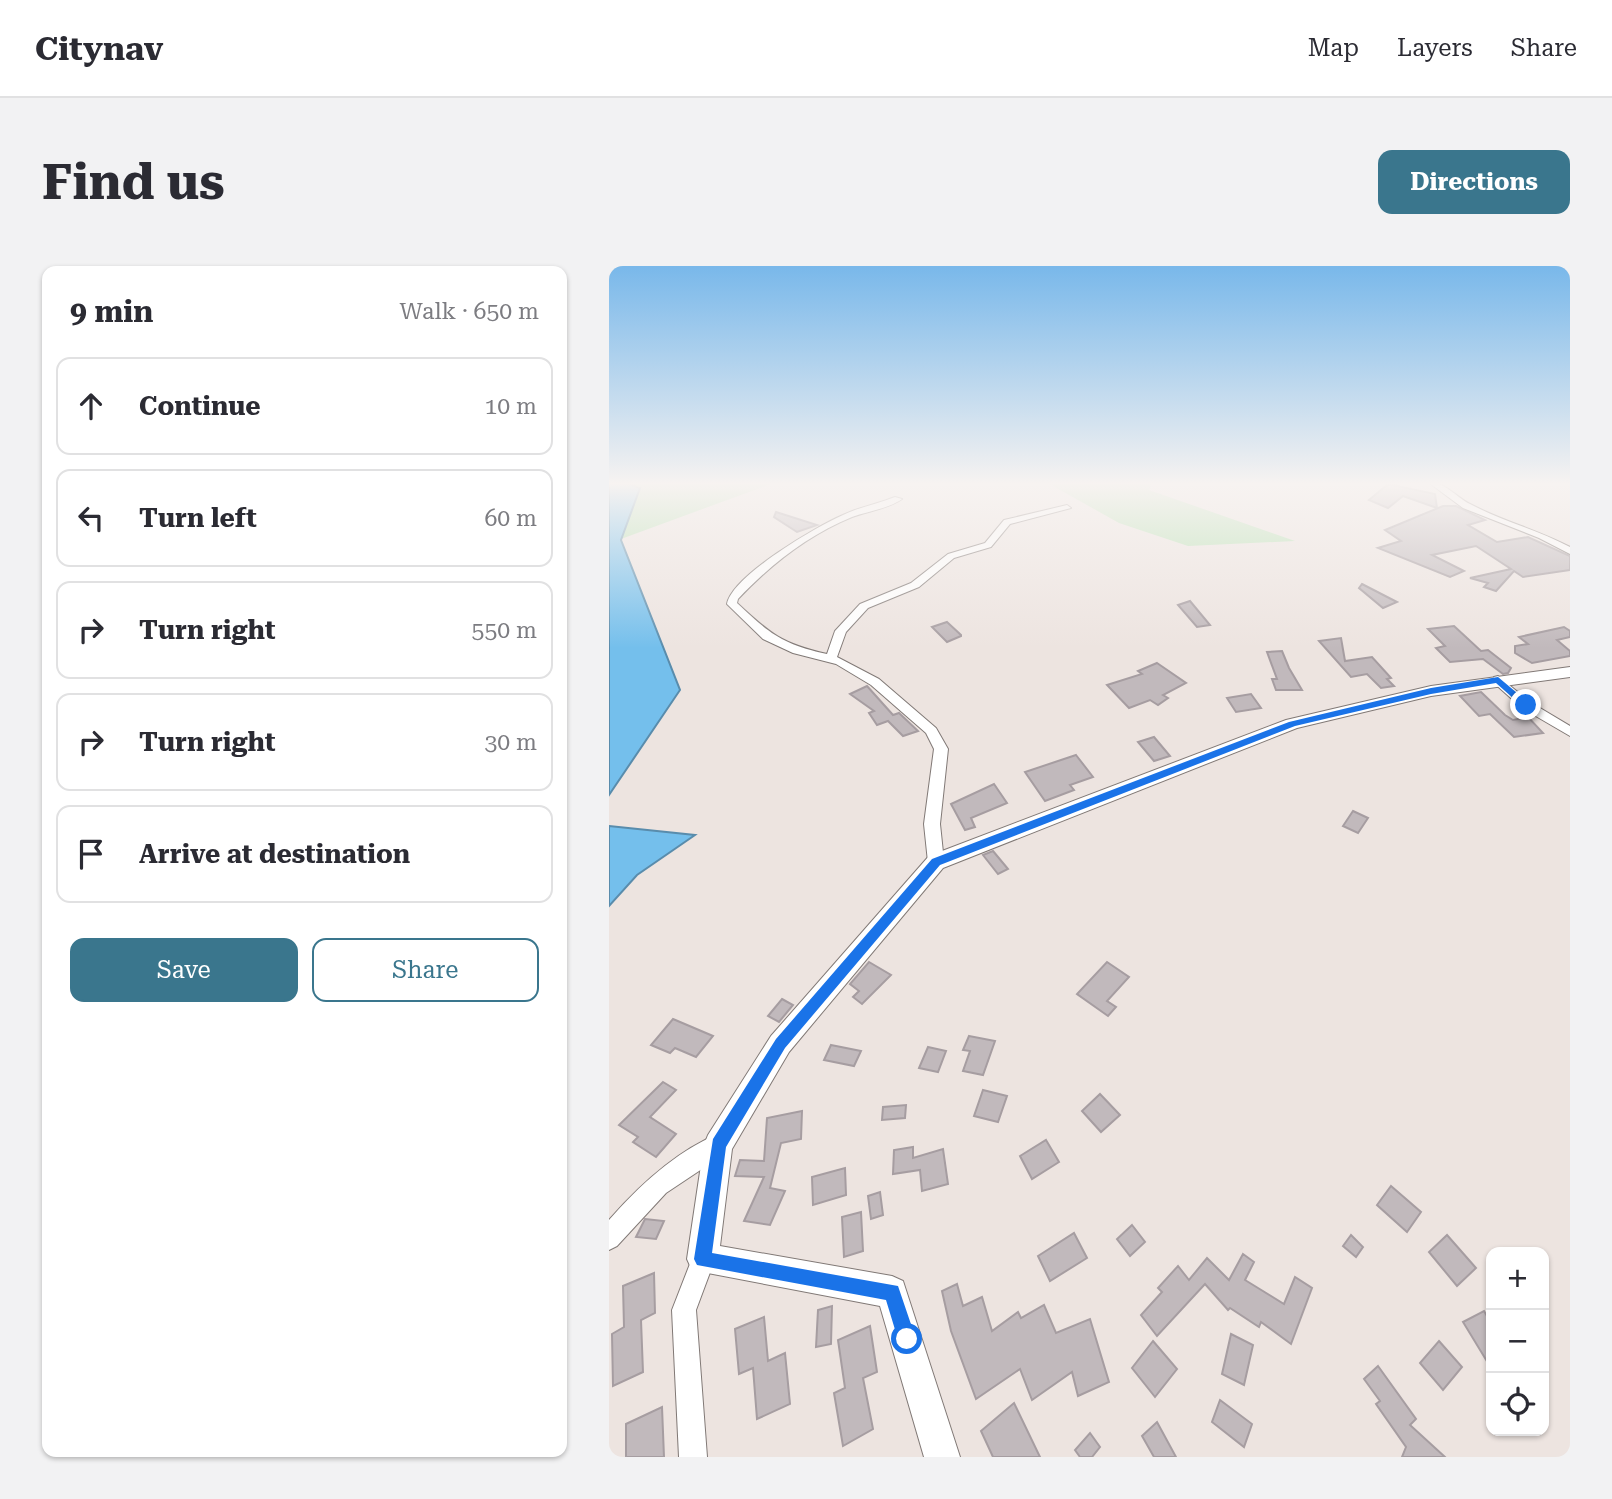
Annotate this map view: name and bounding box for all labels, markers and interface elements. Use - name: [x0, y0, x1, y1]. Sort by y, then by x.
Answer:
- text: Citynav: [35, 29, 163, 68]
- text: Map: [1308, 34, 1359, 62]
- text: Layers: [1397, 34, 1473, 62]
- text: Share: [1511, 34, 1577, 62]
- button: Directions: [1378, 150, 1570, 214]
- text: Find us: [42, 154, 225, 211]
- text: 9 min: [70, 294, 153, 329]
- text: Walk · 650 m: [400, 298, 539, 325]
- icon: ahead: [72, 387, 110, 425]
- text: Continue: [139, 391, 261, 421]
- text: 10 m: [484, 393, 537, 420]
- icon: left: [72, 499, 110, 537]
- text: Turn left: [139, 503, 257, 533]
- text: 60 m: [484, 505, 537, 532]
- icon: right: [72, 611, 110, 649]
- text: Turn right: [139, 615, 275, 645]
- text: 550 m: [472, 617, 537, 644]
- route end: [1510, 689, 1541, 720]
- icon: right: [72, 723, 110, 761]
- text: Turn right: [139, 727, 275, 757]
- text: 30 m: [484, 729, 537, 756]
- icon: arrive: [72, 835, 110, 873]
- text: Arrive at destination: [139, 839, 410, 869]
- button: Save: [70, 938, 298, 1002]
- button: Share: [312, 938, 539, 1002]
- map controls: [1486, 1247, 1549, 1436]
- button: +: [1486, 1247, 1549, 1310]
- button: −: [1486, 1310, 1549, 1373]
- route start: [891, 1323, 922, 1354]
- button: locate: [1486, 1373, 1549, 1436]

